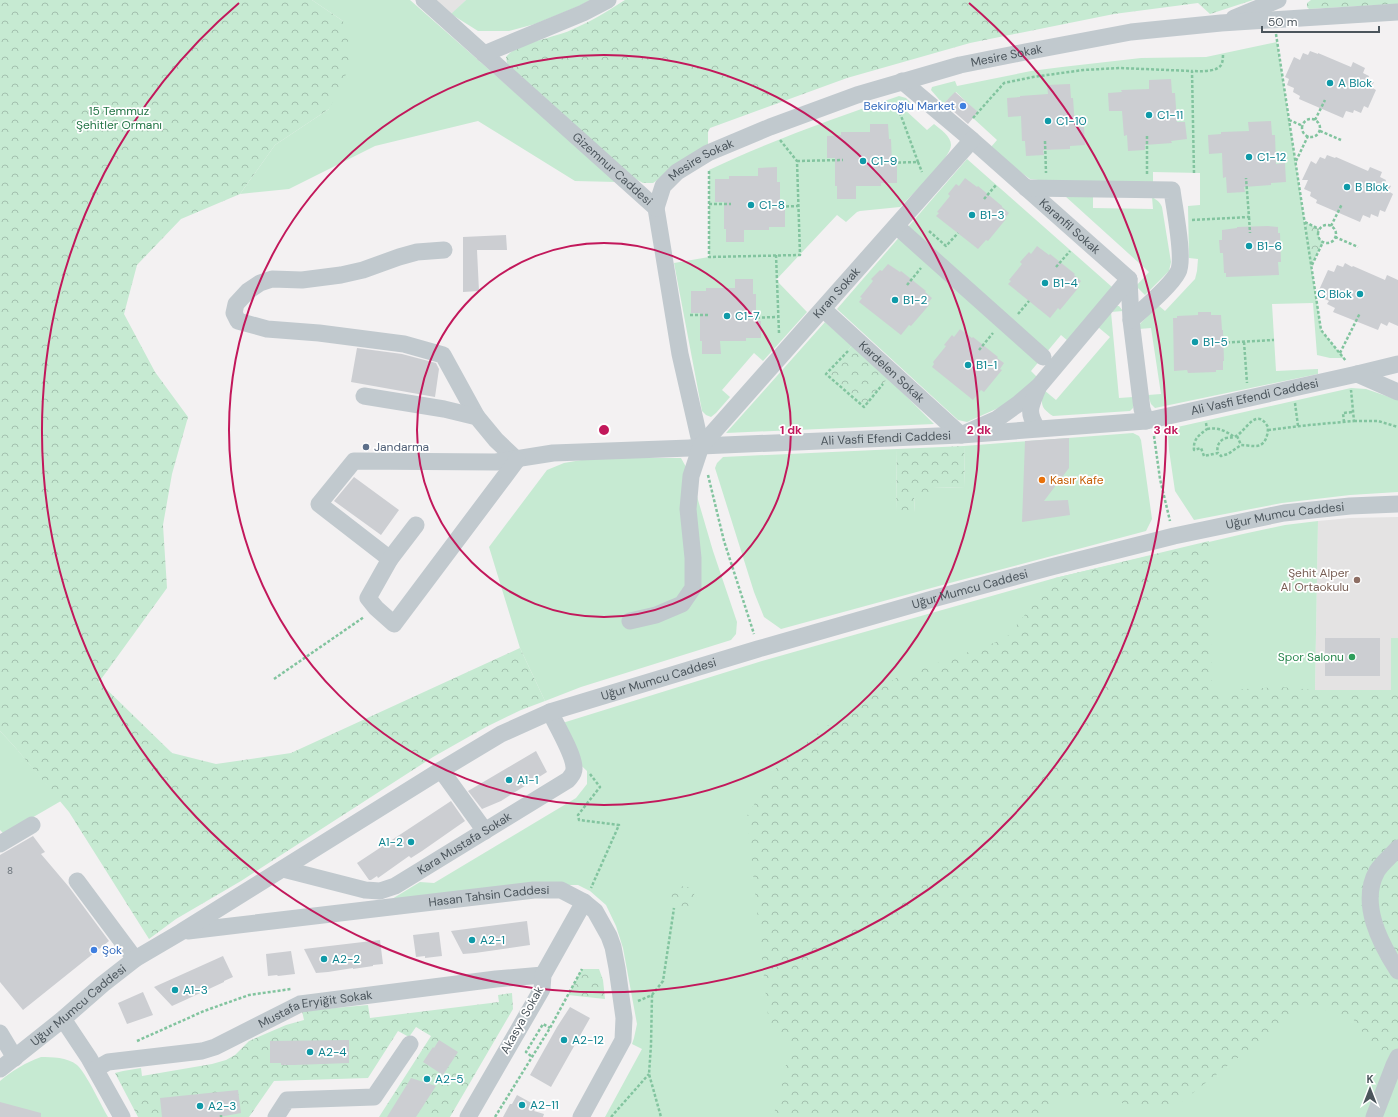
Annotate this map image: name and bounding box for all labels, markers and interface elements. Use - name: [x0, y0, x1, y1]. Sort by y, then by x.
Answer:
- scale bar: [1262, 8, 1379, 34]
- text: 50 m: [1268, 14, 1297, 30]
- street label: Mesire Sokak: [969, 41, 1044, 71]
- place label: A Blok: [1338, 75, 1372, 91]
- marker: A Blok: [1325, 78, 1335, 88]
- place label: Bekiroğlu Market: [864, 98, 955, 114]
- marker: Bekiroğlu Market: [958, 101, 968, 111]
- park label: 15 Temmuz Şehitler Ormanı: [76, 103, 162, 133]
- place label: C1-11: [1157, 107, 1183, 123]
- marker: C1-11: [1144, 110, 1154, 120]
- place label: C1-10: [1056, 113, 1087, 129]
- marker: C1-10: [1043, 116, 1053, 126]
- street label: Gizemnur Caddesi: [569, 129, 656, 209]
- street label: Mesire Sokak: [665, 135, 736, 184]
- place label: C1-12: [1257, 149, 1287, 165]
- marker: C1-12: [1244, 152, 1254, 162]
- place label: C1-9: [871, 153, 897, 169]
- marker: C1-9: [858, 156, 868, 166]
- place label: B Blok: [1355, 179, 1389, 195]
- marker: B Blok: [1342, 182, 1352, 192]
- street label: Karanfil Sokak: [1036, 195, 1104, 258]
- place label: C1-8: [759, 197, 785, 213]
- marker: C1-8: [746, 200, 756, 210]
- place label: B1-3: [980, 207, 1005, 223]
- marker: B1-3: [967, 210, 977, 220]
- place label: B1-6: [1257, 238, 1282, 254]
- marker: B1-6: [1244, 241, 1254, 251]
- street label: Kıran Sokak: [810, 264, 864, 322]
- place label: B1-4: [1053, 275, 1078, 291]
- marker: B1-4: [1040, 278, 1050, 288]
- place label: C Blok: [1317, 286, 1352, 302]
- marker: C Blok: [1355, 289, 1365, 299]
- place label: B1-2: [903, 292, 927, 308]
- marker: B1-2: [890, 295, 900, 305]
- place label: C1-7: [735, 308, 760, 324]
- marker: C1-7: [722, 311, 732, 321]
- place label: B1-5: [1203, 334, 1228, 350]
- street label: Kardelen Sokak: [855, 337, 928, 406]
- marker: B1-5: [1190, 337, 1200, 347]
- place label: B1-1: [976, 357, 997, 373]
- marker: B1-1: [963, 360, 973, 370]
- street label: Ali Vasfi Efendi Caddesi: [1189, 375, 1320, 419]
- text: 1 dk: [780, 422, 802, 438]
- text: 2 dk: [967, 422, 991, 438]
- text: 3 dk: [1154, 422, 1178, 438]
- centre of rings: [597, 423, 611, 437]
- street label: Ali Vasfi Efendi Caddesi: [820, 427, 951, 449]
- place label: Jandarma: [374, 439, 429, 455]
- marker: Jandarma: [361, 442, 371, 452]
- place label: Kasır Kafe: [1050, 472, 1104, 488]
- marker: Kasır Kafe: [1037, 475, 1047, 485]
- street label: Uğur Mumcu Caddesi: [1224, 499, 1345, 533]
- place label: Şehit Alper Al Ortaokulu: [1281, 565, 1350, 595]
- street label: Uğur Mumcu Caddesi: [910, 566, 1030, 613]
- marker: Şehit Alper Al Ortaokulu: [1352, 575, 1362, 585]
- place label: Spor Salonu: [1278, 649, 1344, 665]
- marker: Spor Salonu: [1347, 652, 1357, 662]
- street label: Uğur Mumcu Caddesi: [599, 654, 718, 704]
- place label: A1-1: [517, 772, 539, 788]
- marker: A1-1: [504, 775, 514, 785]
- street label: Kara Mustafa Sokak: [414, 808, 515, 878]
- place label: A1-2: [378, 834, 403, 850]
- marker: A1-2: [406, 837, 416, 847]
- house number: 8: [7, 864, 13, 877]
- street label: Hasan Tahsin Caddesi: [428, 882, 550, 910]
- place label: A2-1: [480, 932, 505, 948]
- marker: A2-1: [467, 935, 477, 945]
- place label: Şok: [102, 942, 122, 958]
- marker: Şok: [89, 945, 99, 955]
- place label: A2-2: [332, 951, 360, 967]
- marker: A2-2: [319, 954, 329, 964]
- street label: Uğur Mumcu Caddesi: [27, 961, 130, 1050]
- place label: A1-3: [183, 982, 208, 998]
- street label: Akasya Sokak: [497, 983, 547, 1057]
- marker: A1-3: [170, 985, 180, 995]
- street label: Mustafa Eryiğit Sokak: [256, 987, 373, 1032]
- place label: A2-12: [572, 1032, 604, 1048]
- marker: A2-12: [559, 1035, 569, 1045]
- place label: A2-4: [318, 1044, 347, 1060]
- marker: A2-4: [305, 1047, 315, 1057]
- north arrow: [1350, 1069, 1390, 1109]
- place label: A2-5: [435, 1071, 464, 1087]
- text: K: [1366, 1072, 1374, 1086]
- marker: A2-5: [422, 1074, 432, 1084]
- place label: A2-11: [530, 1097, 559, 1113]
- place label: A2-3: [208, 1098, 236, 1114]
- marker: A2-11: [517, 1100, 527, 1110]
- marker: A2-3: [195, 1101, 205, 1111]

